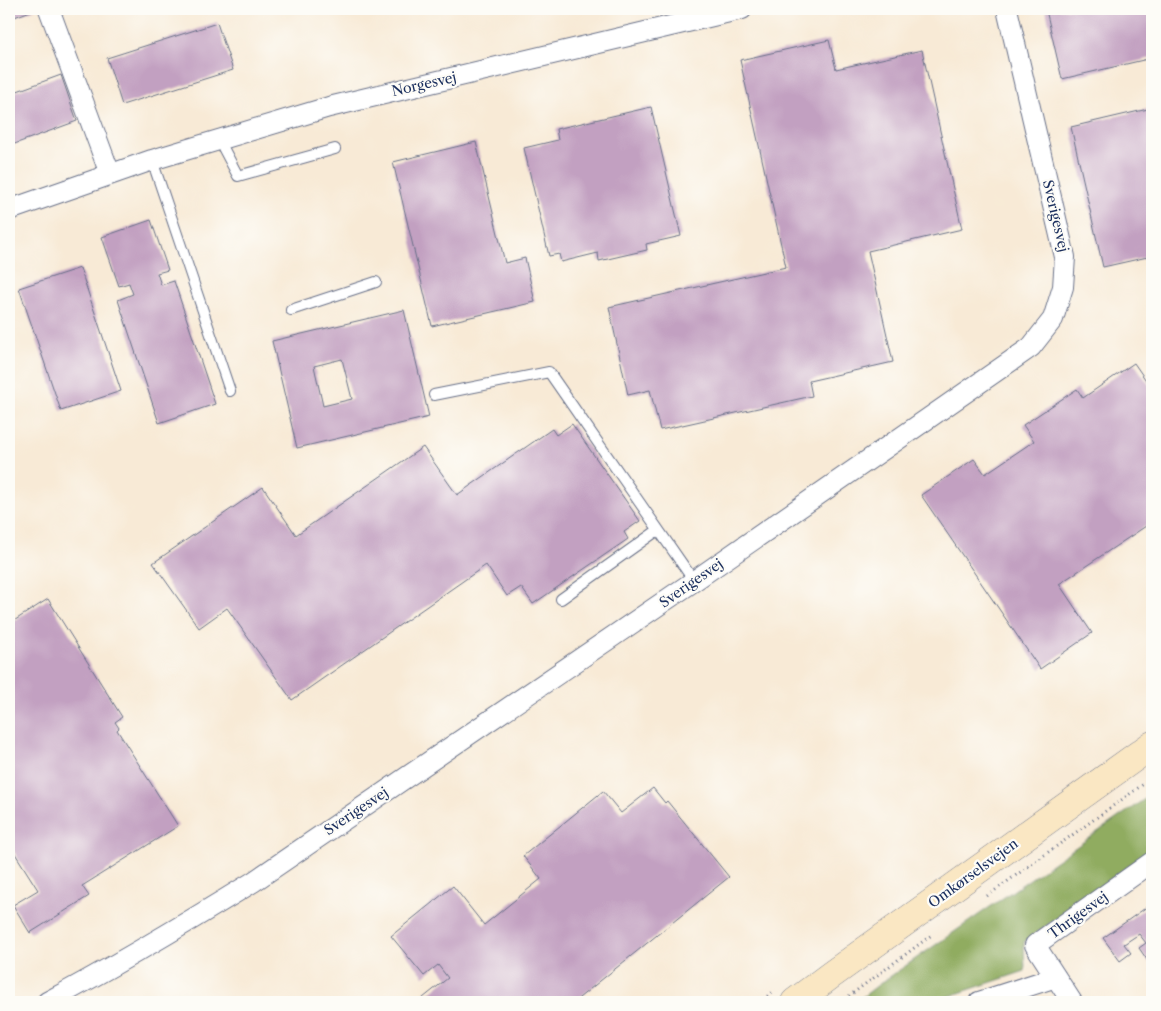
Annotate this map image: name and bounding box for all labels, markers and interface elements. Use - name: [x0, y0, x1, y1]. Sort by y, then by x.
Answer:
- street label: Norgesvej: [390, 68, 458, 100]
- street label: Sverigesvej: [1039, 178, 1073, 254]
- street label: Sverigesvej: [656, 555, 726, 611]
- street label: Sverigesvej: [320, 783, 392, 839]
- street label: Omkørselsvejen: [925, 834, 1022, 912]
- street label: Thrigesvej: [1045, 887, 1111, 943]

